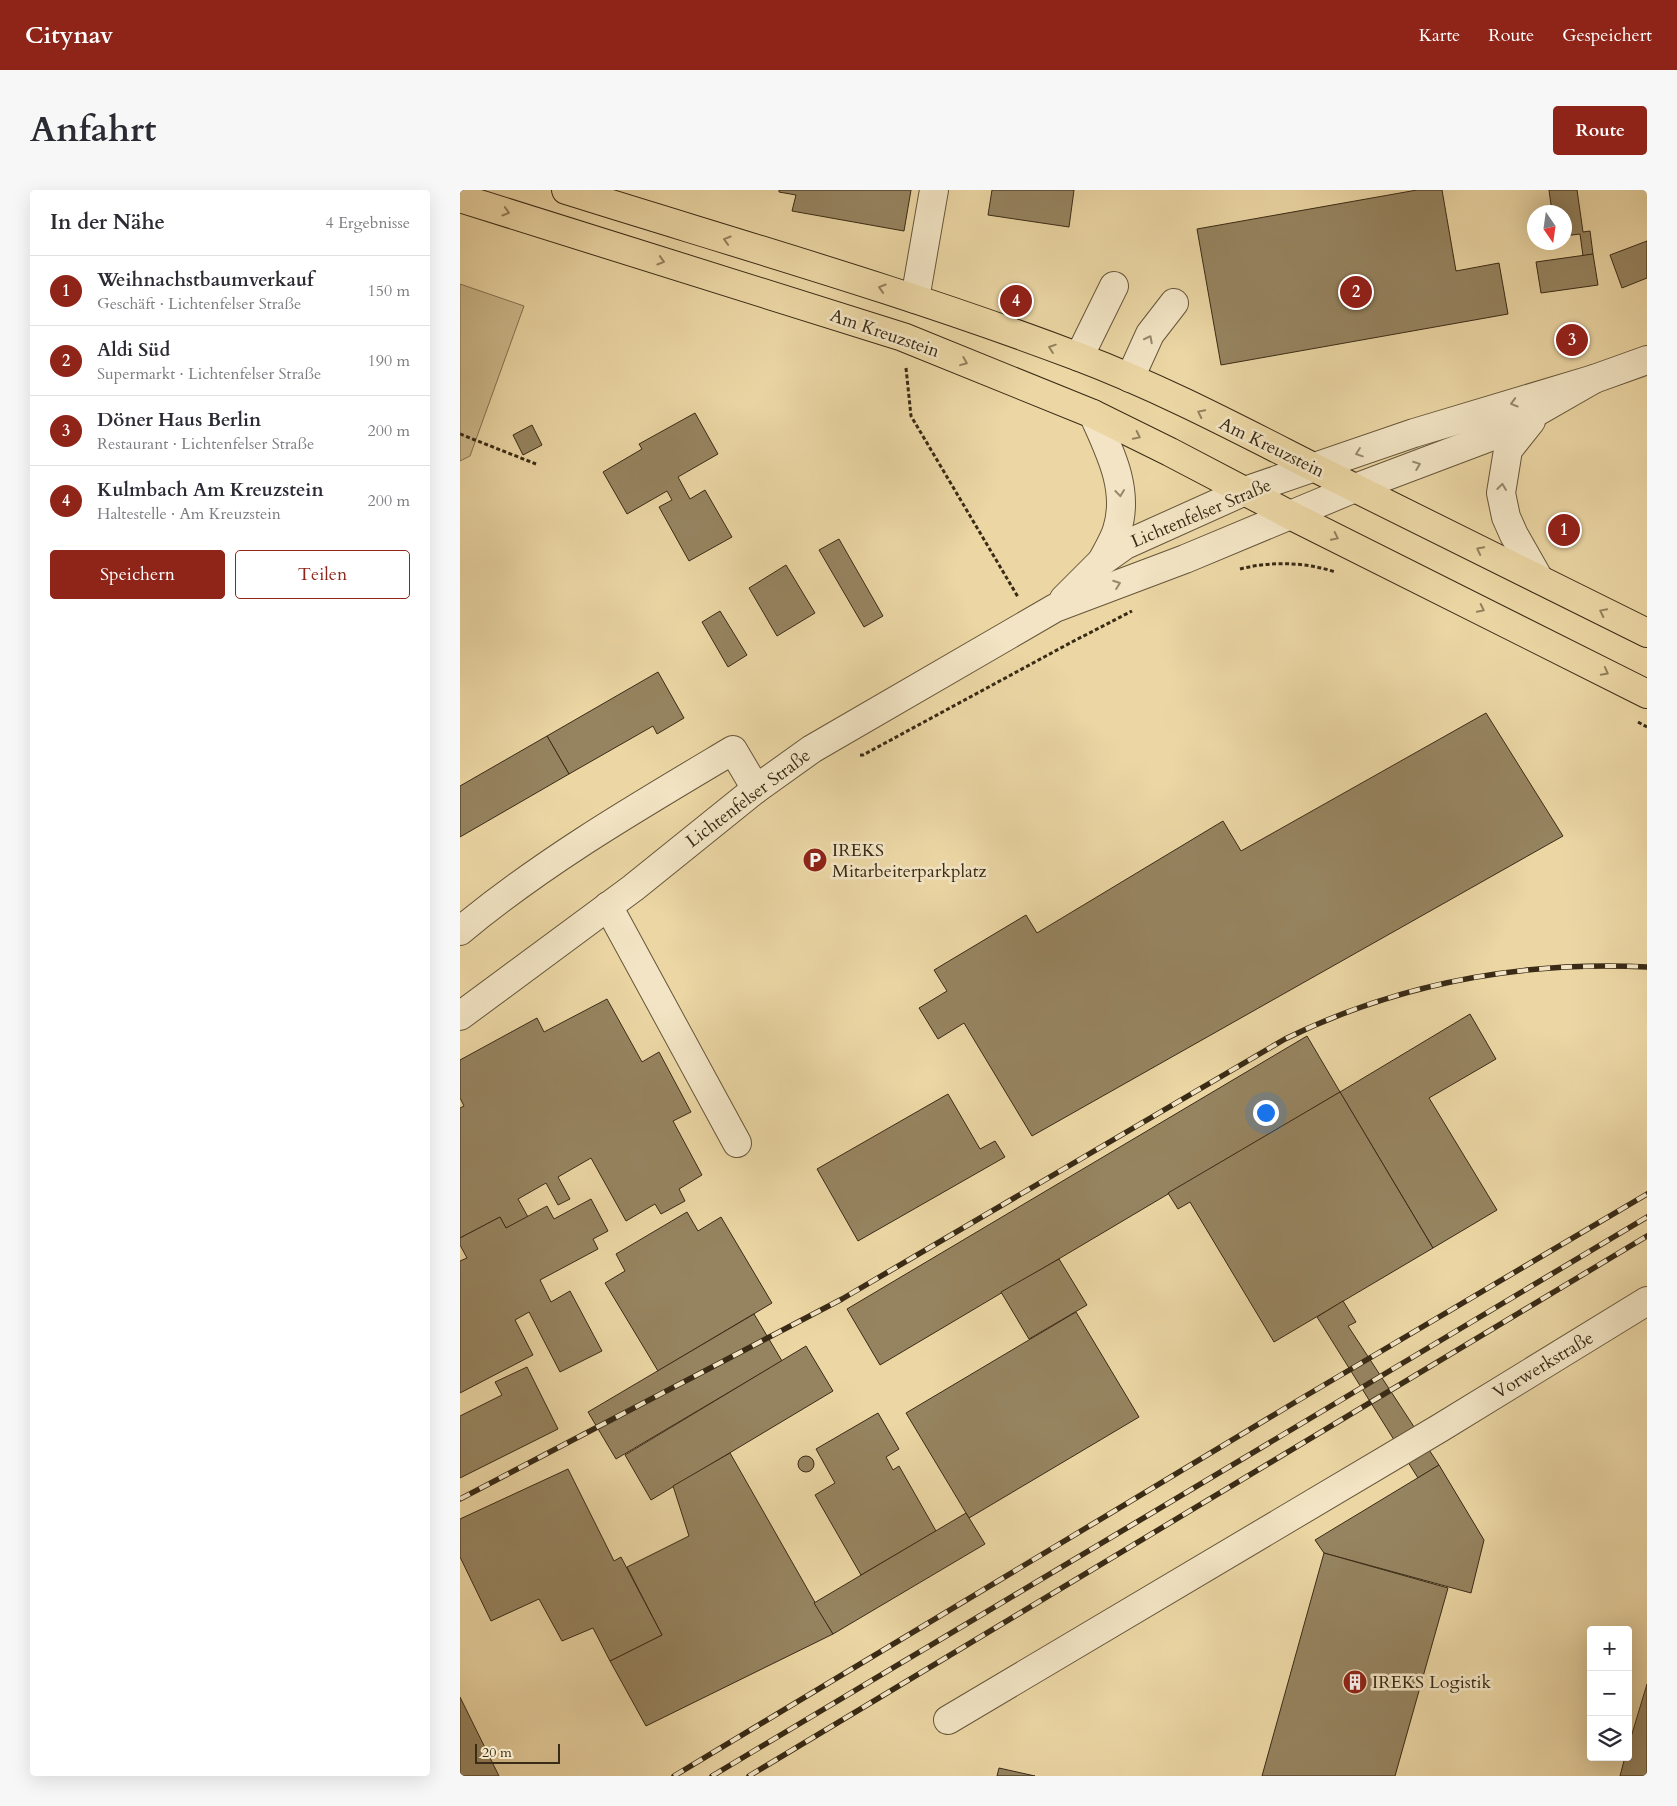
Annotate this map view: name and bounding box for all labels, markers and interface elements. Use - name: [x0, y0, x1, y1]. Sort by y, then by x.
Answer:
- text: Citynav: [25, 19, 113, 52]
- text: Karte: [1419, 23, 1460, 48]
- text: Route: [1488, 23, 1534, 48]
- text: Gespeichert: [1562, 23, 1652, 48]
- text: Anfahrt: [30, 106, 156, 154]
- button: Route: [1553, 106, 1647, 155]
- north arrow: [1527, 205, 1572, 250]
- one-way arrow: [502, 207, 510, 217]
- text: In der Nähe: [50, 208, 165, 237]
- text: 4 Ergebnisse: [325, 212, 410, 234]
- one-way arrow: [724, 236, 732, 246]
- one-way arrow: [657, 255, 665, 265]
- text: Weihnachstbaumverkauf: [97, 267, 314, 293]
- pin: 2: [1340, 273, 1372, 311]
- text: 1: [62, 280, 70, 302]
- text: 150 m: [368, 280, 410, 302]
- pin: 4: [1000, 282, 1032, 320]
- one-way arrow: [879, 284, 887, 294]
- text: Geschäft · Lichtenfelser Straße: [97, 293, 301, 315]
- street label: Am Kreuzstein: [827, 303, 944, 364]
- pin: 3: [1556, 321, 1588, 359]
- one-way arrow: [1143, 335, 1153, 344]
- text: Aldi Süd: [97, 337, 170, 363]
- one-way arrow: [1049, 344, 1057, 354]
- text: 2: [62, 350, 70, 372]
- text: 190 m: [368, 350, 410, 372]
- one-way arrow: [960, 356, 968, 366]
- text: Supermarkt · Lichtenfelser Straße: [97, 363, 321, 385]
- one-way arrow: [1510, 397, 1519, 407]
- text: Döner Haus Berlin: [97, 407, 261, 433]
- one-way arrow: [1197, 409, 1206, 419]
- street label: Am Kreuzstein: [1215, 411, 1329, 484]
- text: 3: [62, 420, 70, 442]
- text: 200 m: [368, 420, 410, 442]
- one-way arrow: [1132, 429, 1141, 440]
- text: Restaurant · Lichtenfelser Straße: [97, 433, 314, 455]
- one-way arrow: [1356, 447, 1364, 457]
- one-way arrow: [1412, 461, 1421, 471]
- street label: Lichtenfelser Straße: [1127, 473, 1275, 554]
- text: Kulmbach Am Kreuzstein: [97, 477, 324, 503]
- one-way arrow: [1496, 483, 1507, 491]
- one-way arrow: [1114, 489, 1125, 497]
- text: 4: [62, 490, 70, 512]
- text: 200 m: [368, 490, 410, 512]
- text: Haltestelle · Am Kreuzstein: [97, 503, 281, 525]
- pin: 1: [1548, 511, 1580, 549]
- one-way arrow: [1330, 531, 1339, 541]
- one-way arrow: [1476, 546, 1485, 556]
- button: Speichern: [50, 550, 225, 599]
- button: Teilen: [235, 550, 410, 599]
- one-way arrow: [1112, 580, 1121, 590]
- one-way arrow: [1476, 603, 1485, 614]
- one-way arrow: [1600, 608, 1609, 618]
- one-way arrow: [1600, 666, 1609, 676]
- street label: Lichtenfelser Straße: [681, 743, 816, 853]
- place label: IREKS Mitarbeiterparkplatz: [832, 838, 987, 884]
- parking icon: IREKS Mitarbeiterparkplatz: [802, 847, 828, 873]
- your location: [1253, 1100, 1279, 1126]
- street label: Vorwerkstraße: [1488, 1326, 1598, 1405]
- map controls: [1587, 1626, 1632, 1761]
- button: +: [1587, 1626, 1632, 1671]
- building icon: IREKS Logistik: [1342, 1669, 1368, 1695]
- place label: IREKS Logistik: [1372, 1670, 1492, 1695]
- button: −: [1587, 1671, 1632, 1716]
- button: layers: [1587, 1716, 1632, 1761]
- scale bar: [475, 1741, 560, 1764]
- text: 20 m: [482, 1743, 512, 1762]

